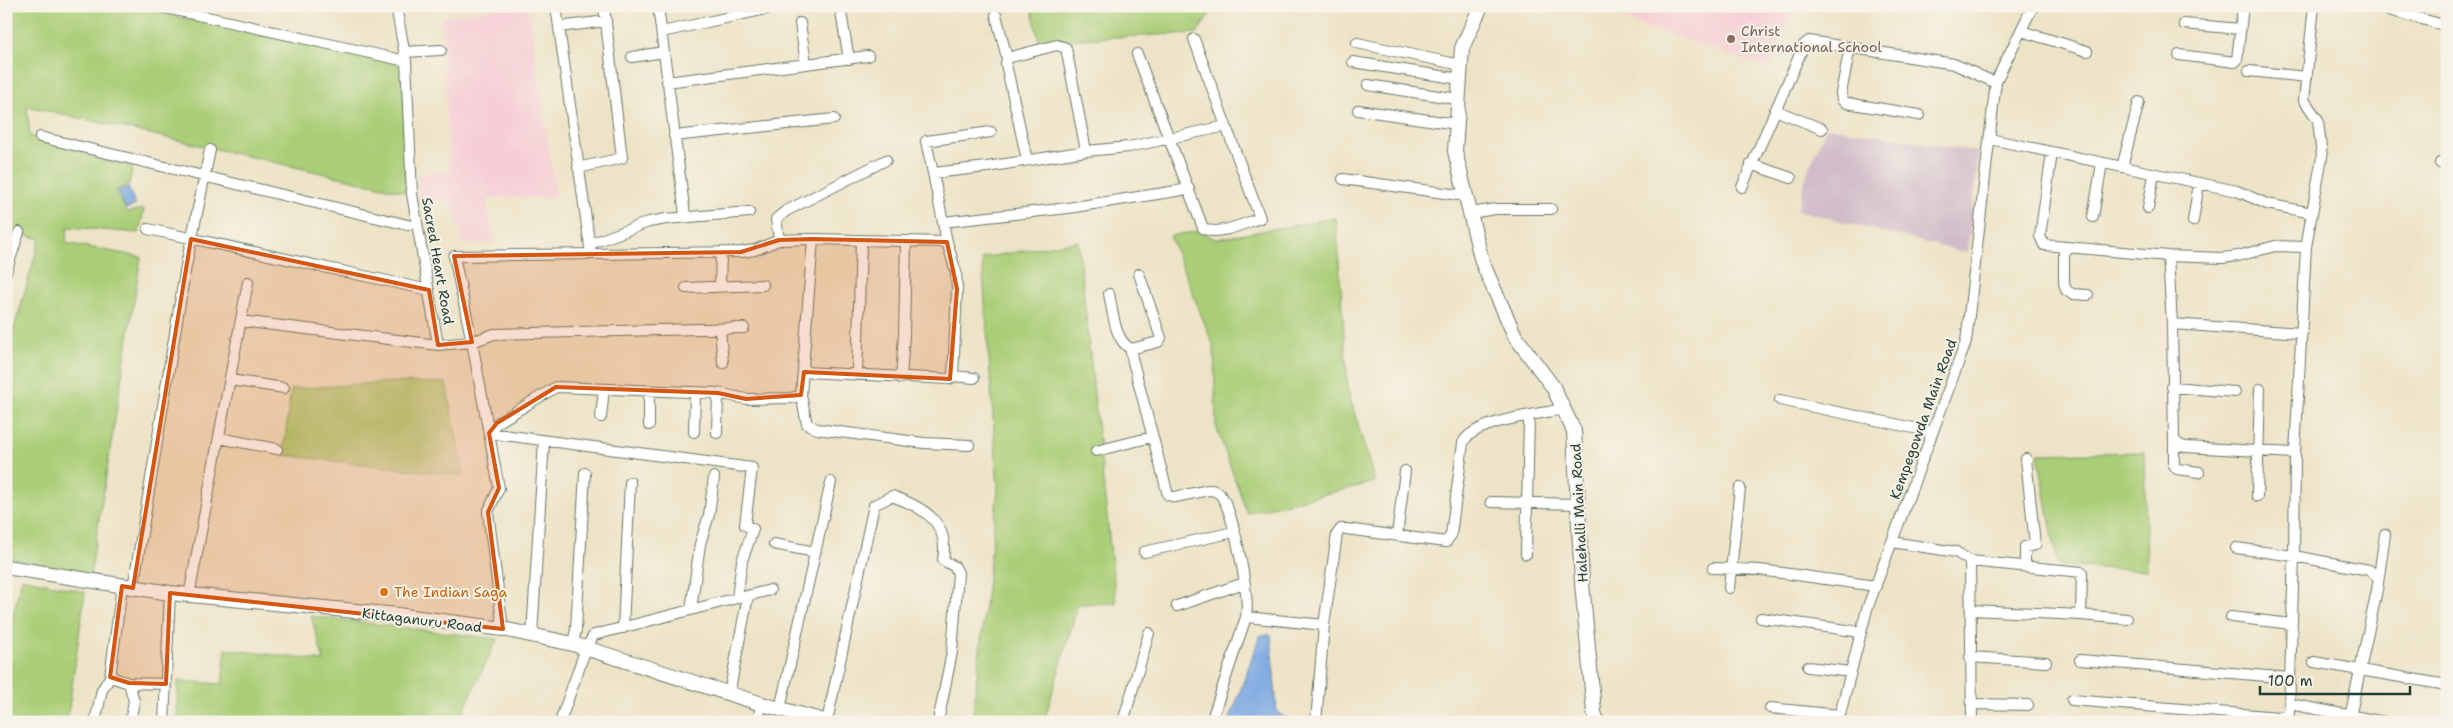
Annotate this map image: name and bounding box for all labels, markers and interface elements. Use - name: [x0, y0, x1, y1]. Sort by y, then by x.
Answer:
- place label: Christ International School: [1741, 22, 1882, 56]
- marker: Christ International School: [1725, 33, 1737, 45]
- street label: Sacred Heart Road: [418, 196, 458, 326]
- street label: Kempegowda Main Road: [1886, 336, 1960, 502]
- street label: Halehalli Main Road: [1566, 443, 1592, 583]
- place label: The Indian Saga: [394, 583, 508, 601]
- marker: The Indian Saga: [378, 586, 390, 598]
- street label: Kittaganuru Road: [361, 604, 483, 636]
- scale bar: [2260, 663, 2410, 695]
- text: 100 m: [2268, 671, 2313, 691]

